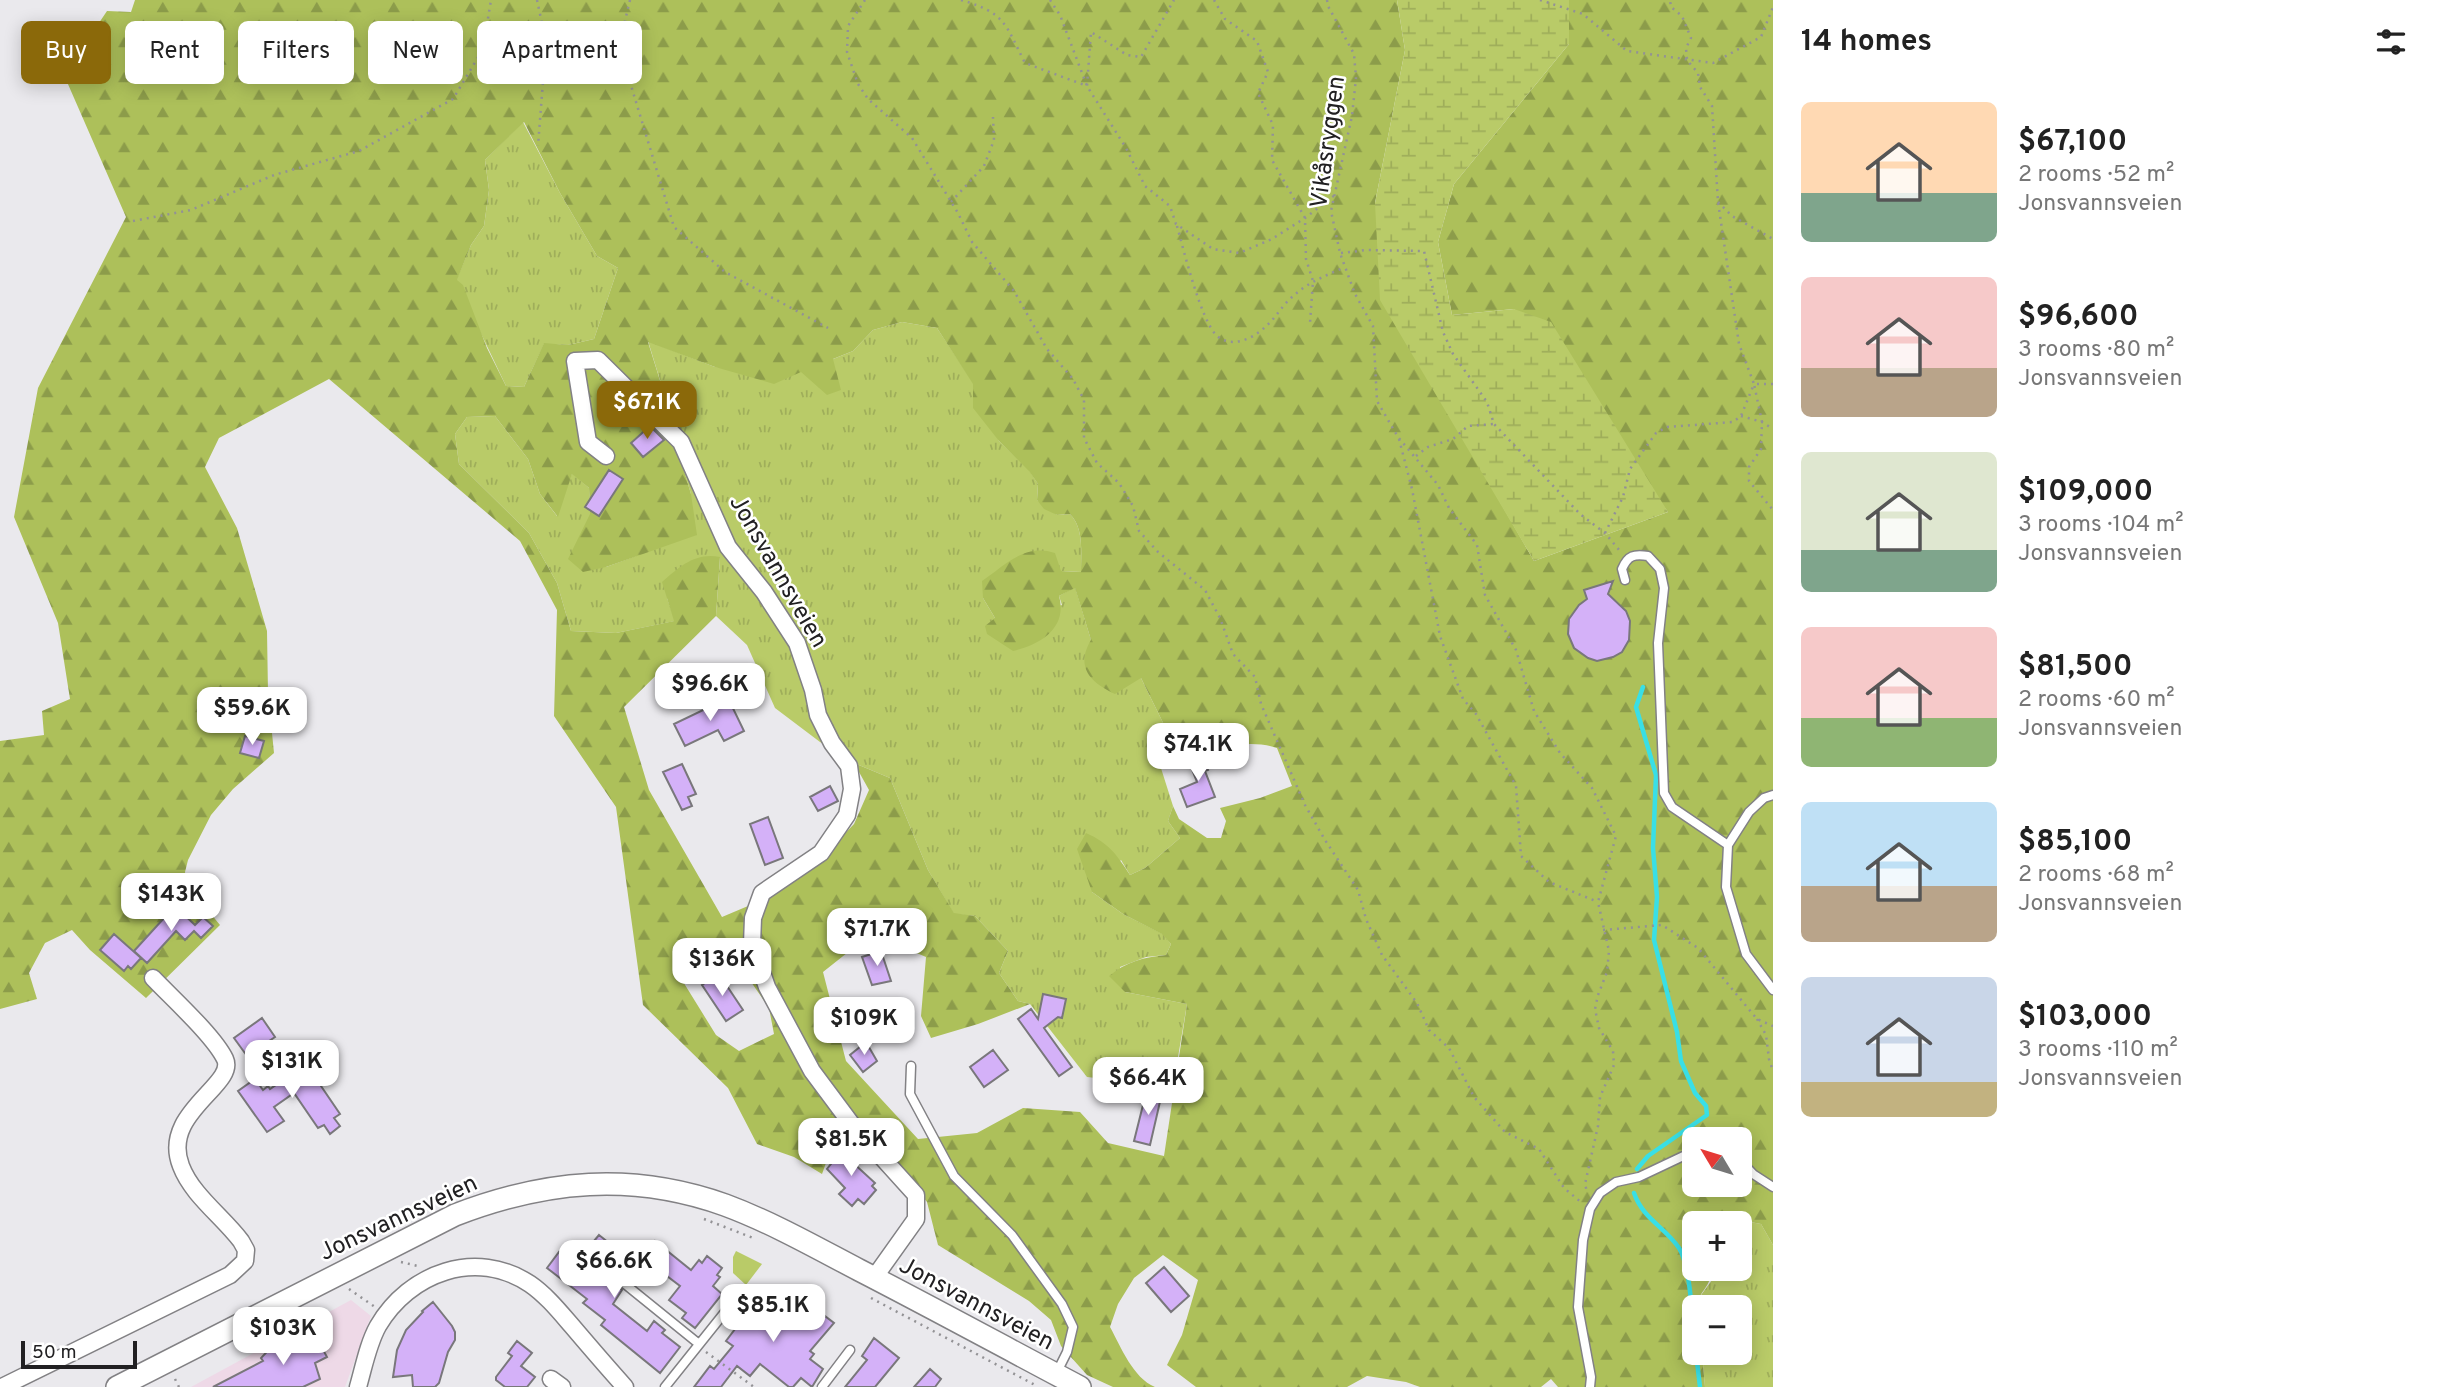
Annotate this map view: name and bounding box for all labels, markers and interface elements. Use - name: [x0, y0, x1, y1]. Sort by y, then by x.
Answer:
- chip: Buy: [21, 21, 111, 84]
- chip: Rent: [125, 21, 224, 84]
- chip: Filters: [238, 21, 354, 84]
- chip: New: [368, 21, 463, 84]
- chip: Apartment: [477, 21, 642, 84]
- icon: filters: [2372, 23, 2410, 61]
- text: 14 homes: [1801, 24, 1932, 61]
- street label: Vikåsryggen: [1305, 74, 1353, 210]
- text: $67,100: [2018, 124, 2127, 161]
- icon: home: [1857, 130, 1941, 214]
- text: 2 rooms · 52 m²: [2018, 161, 2174, 190]
- text: Jonsvannsveien: [2018, 190, 2182, 219]
- text: $96,600: [2018, 299, 2138, 336]
- icon: home: [1857, 305, 1941, 389]
- text: 3 rooms · 80 m²: [2018, 336, 2174, 365]
- text: Jonsvannsveien: [2018, 365, 2182, 394]
- pin: $67.1K: [590, 382, 704, 441]
- text: $67.1K: [613, 389, 681, 418]
- text: $109,000: [2018, 474, 2153, 511]
- icon: home: [1857, 480, 1941, 564]
- street label: Jonsvannsveien: [721, 490, 833, 654]
- text: 3 rooms · 104 m²: [2018, 511, 2183, 540]
- text: Jonsvannsveien: [2018, 540, 2182, 569]
- text: $81,500: [2018, 649, 2133, 686]
- icon: home: [1857, 655, 1941, 739]
- pin: $96.6K: [653, 664, 767, 723]
- text: $96.6K: [671, 671, 749, 700]
- text: 2 rooms · 60 m²: [2018, 686, 2175, 715]
- pin: $59.6K: [195, 688, 309, 747]
- text: $59.6K: [213, 695, 291, 724]
- text: Jonsvannsveien: [2018, 715, 2182, 744]
- pin: $74.1K: [1141, 724, 1255, 783]
- text: $74.1K: [1163, 731, 1233, 760]
- text: $85,100: [2018, 824, 2132, 861]
- icon: home: [1857, 830, 1941, 914]
- text: 2 rooms · 68 m²: [2018, 861, 2174, 890]
- pin: $143K: [122, 874, 220, 933]
- text: $143K: [137, 881, 205, 910]
- text: Jonsvannsveien: [2018, 890, 2182, 919]
- pin: $71.7K: [820, 908, 934, 968]
- text: $71.7K: [843, 916, 911, 945]
- pin: $136K: [673, 939, 771, 998]
- text: $136K: [688, 946, 756, 975]
- pin: $109K: [815, 998, 913, 1057]
- text: $103,000: [2018, 999, 2152, 1036]
- text: $109K: [830, 1005, 898, 1034]
- icon: home: [1857, 1005, 1941, 1089]
- text: 3 rooms · 110 m²: [2018, 1036, 2178, 1065]
- pin: $131K: [243, 1040, 341, 1100]
- text: $131K: [261, 1048, 323, 1077]
- pin: $66.4K: [1091, 1058, 1205, 1117]
- text: $66.4K: [1109, 1065, 1187, 1094]
- text: Jonsvannsveien: [2018, 1065, 2182, 1094]
- pin: $81.5K: [794, 1118, 908, 1178]
- text: $81.5K: [814, 1126, 888, 1155]
- north arrow: [1682, 1127, 1752, 1197]
- map controls: [1682, 1127, 1752, 1365]
- street label: Jonsvannsveien: [315, 1169, 483, 1269]
- button: +: [1682, 1211, 1752, 1281]
- pin: $66.6K: [557, 1240, 671, 1300]
- text: $66.6K: [575, 1248, 653, 1277]
- street label: Jonsvannsveien: [893, 1251, 1059, 1358]
- pin: $85.1K: [716, 1284, 830, 1344]
- text: $85.1K: [736, 1292, 810, 1321]
- button: −: [1682, 1295, 1752, 1365]
- pin: $103K: [234, 1308, 332, 1367]
- text: $103K: [249, 1315, 317, 1344]
- scale bar: [21, 1338, 136, 1370]
- text: 50 m: [32, 1341, 77, 1365]

